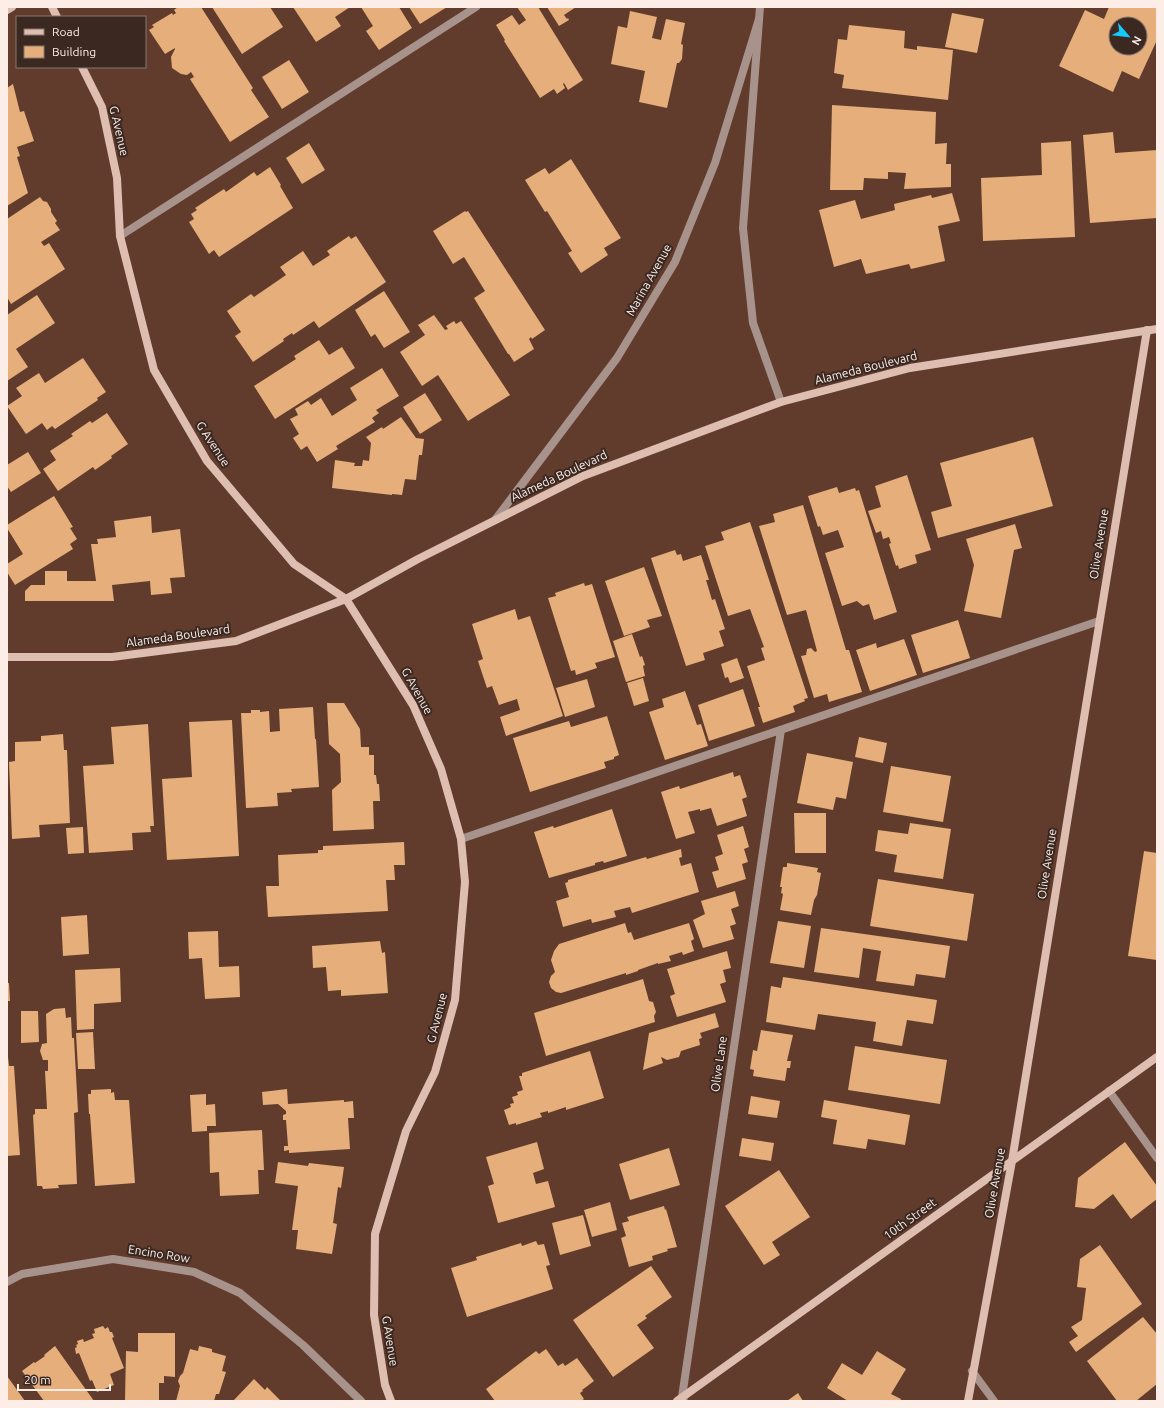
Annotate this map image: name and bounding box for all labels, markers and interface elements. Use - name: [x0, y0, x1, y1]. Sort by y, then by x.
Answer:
- legend: [16, 16, 146, 68]
- north arrow: [1108, 16, 1148, 56]
- text: Road: [52, 25, 80, 38]
- text: N: [1130, 34, 1144, 47]
- text: Building: [52, 45, 96, 58]
- street label: G Avenue: [107, 105, 132, 157]
- street label: Marina Avenue: [623, 242, 674, 318]
- street label: Alameda Boulevard: [813, 349, 918, 387]
- street label: G Avenue: [194, 419, 233, 469]
- street label: Alameda Boulevard: [509, 447, 609, 504]
- street label: Olive Avenue: [1087, 508, 1110, 580]
- street label: Alameda Boulevard: [125, 622, 231, 649]
- street label: G Avenue: [399, 665, 436, 716]
- street label: Olive Avenue: [1035, 828, 1058, 900]
- street label: G Avenue: [424, 991, 449, 1044]
- street label: Olive Lane: [708, 1035, 729, 1093]
- street label: Olive Avenue: [982, 1147, 1007, 1219]
- street label: 10th Street: [881, 1195, 939, 1242]
- street label: Encino Row: [127, 1242, 192, 1265]
- street label: G Avenue: [380, 1315, 401, 1367]
- scale bar: [18, 1366, 110, 1392]
- text: 20 m: [24, 1373, 51, 1386]

